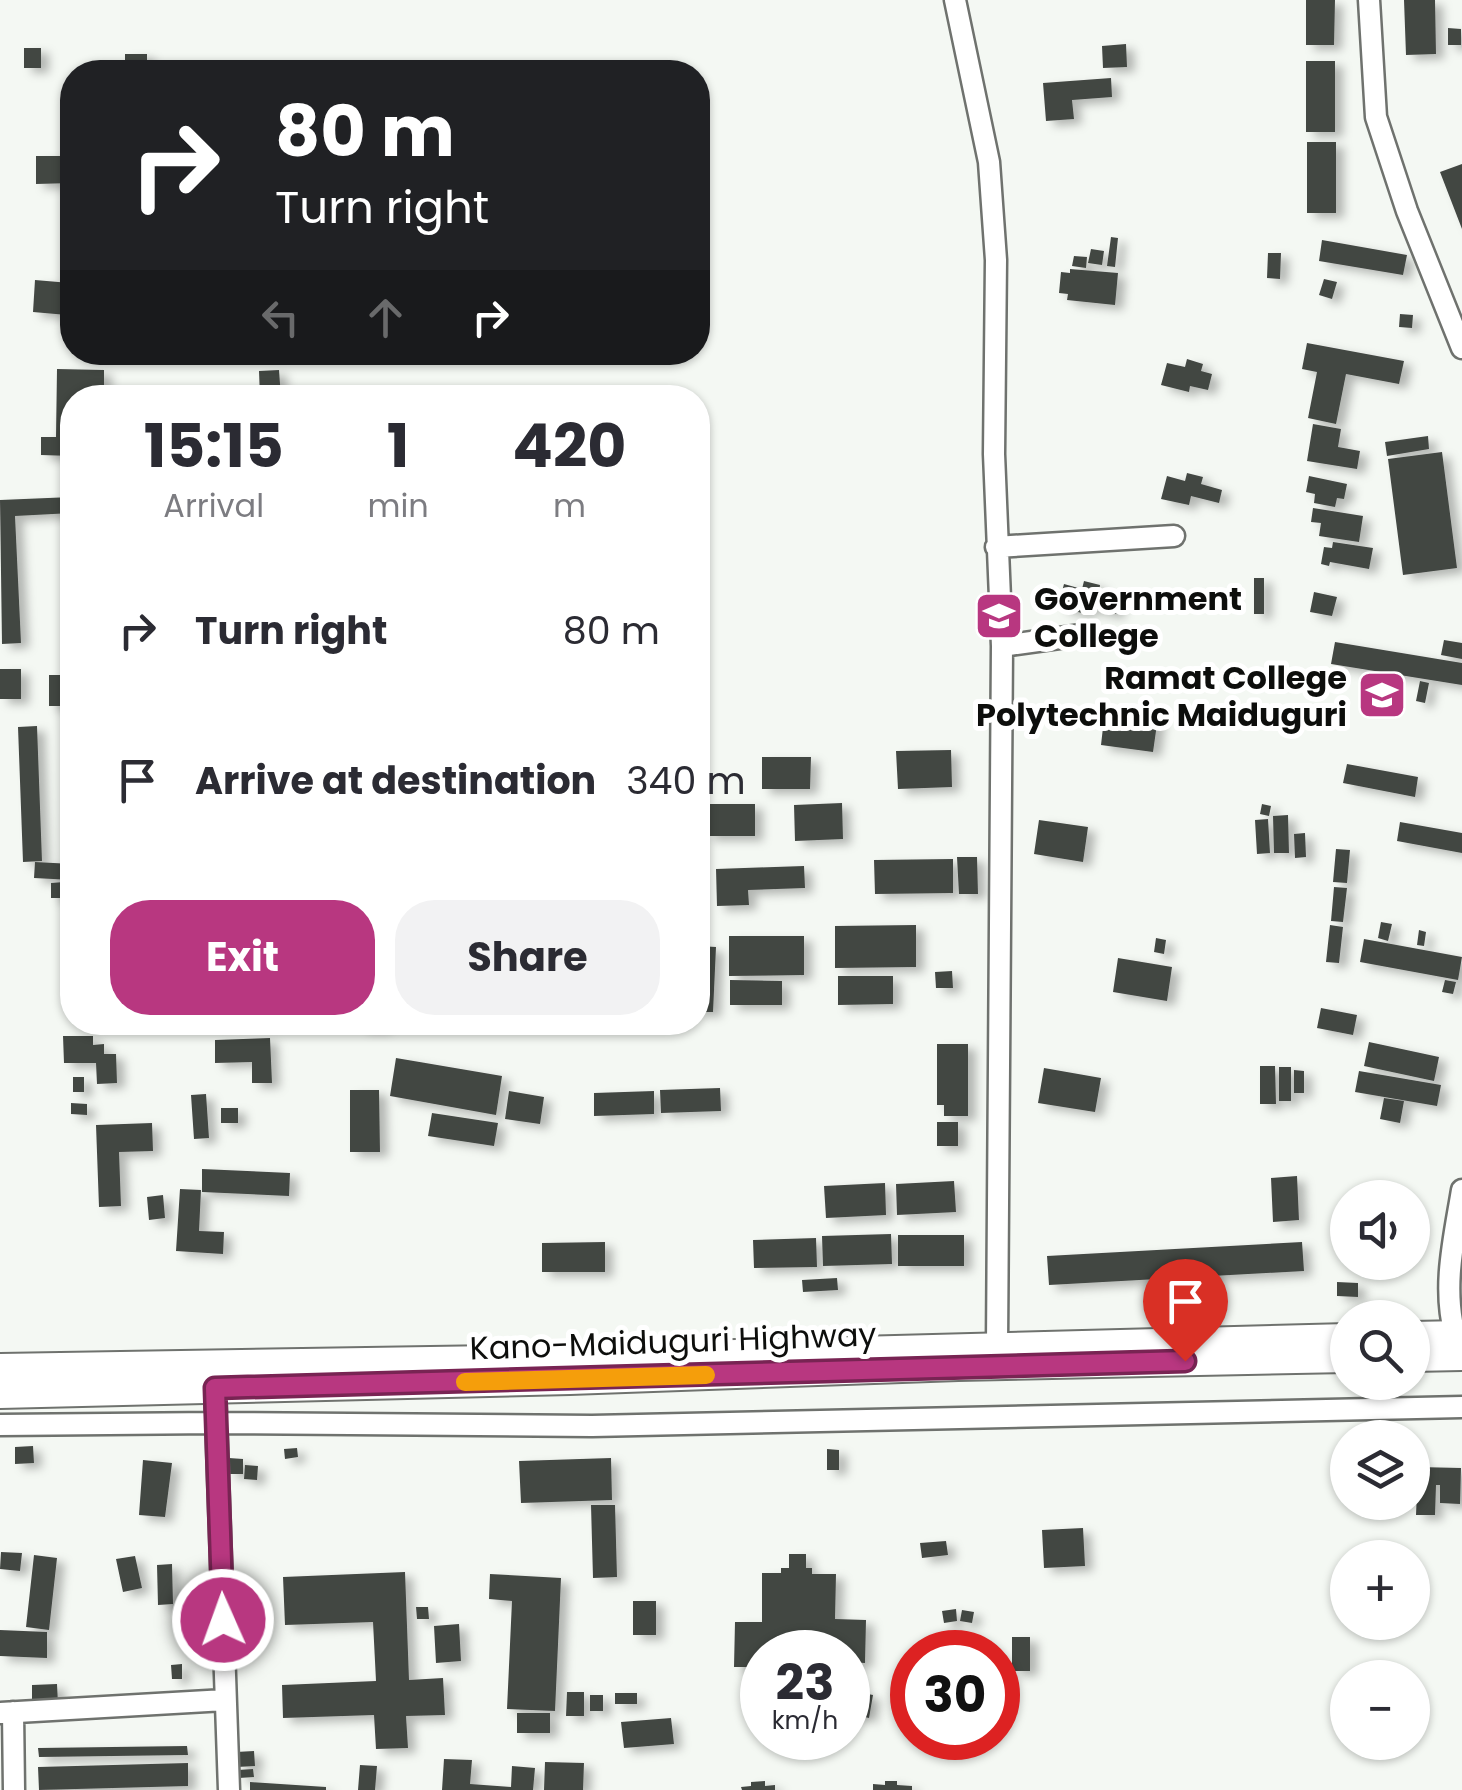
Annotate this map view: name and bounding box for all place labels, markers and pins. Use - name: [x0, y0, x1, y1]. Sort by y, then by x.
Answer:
- place label: Government College: [1034, 576, 1242, 658]
- school or university icon: Government College: [973, 590, 1025, 642]
- place label: Ramat College Polytechnic Maiduguri: [976, 655, 1347, 737]
- school or university icon: Ramat College Polytechnic Maiduguri: [1356, 669, 1408, 721]
- pin: [1143, 1259, 1228, 1362]

